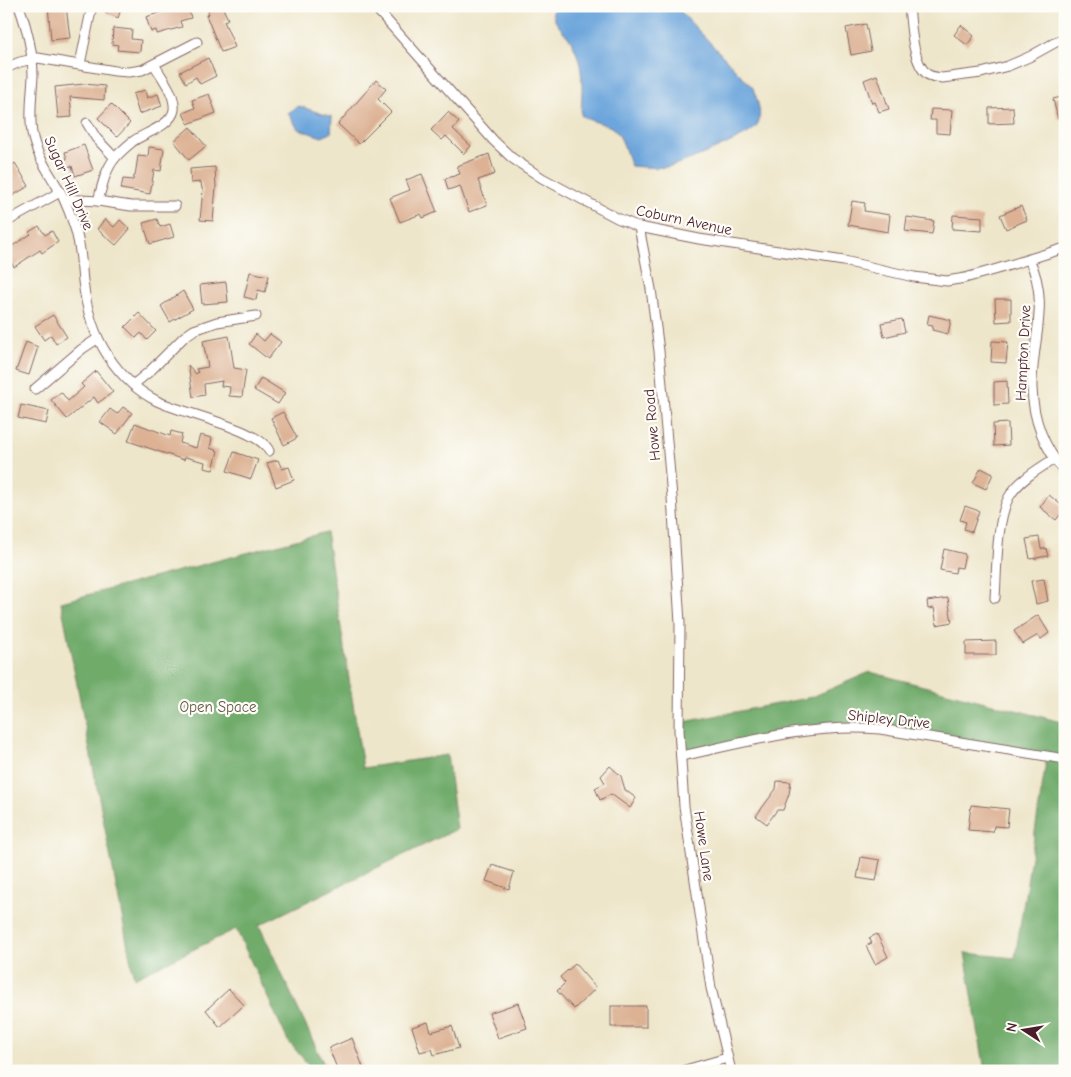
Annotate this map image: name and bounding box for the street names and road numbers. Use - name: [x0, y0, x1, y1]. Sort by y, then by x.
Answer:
- street label: Sugar Hill Drive: [40, 133, 98, 233]
- street label: Coburn Avenue: [634, 201, 734, 239]
- street label: Hampton Drive: [1011, 304, 1035, 402]
- street label: Howe Road: [640, 388, 664, 462]
- street label: Shipley Drive: [847, 706, 931, 732]
- street label: Howe Lane: [690, 810, 718, 883]

